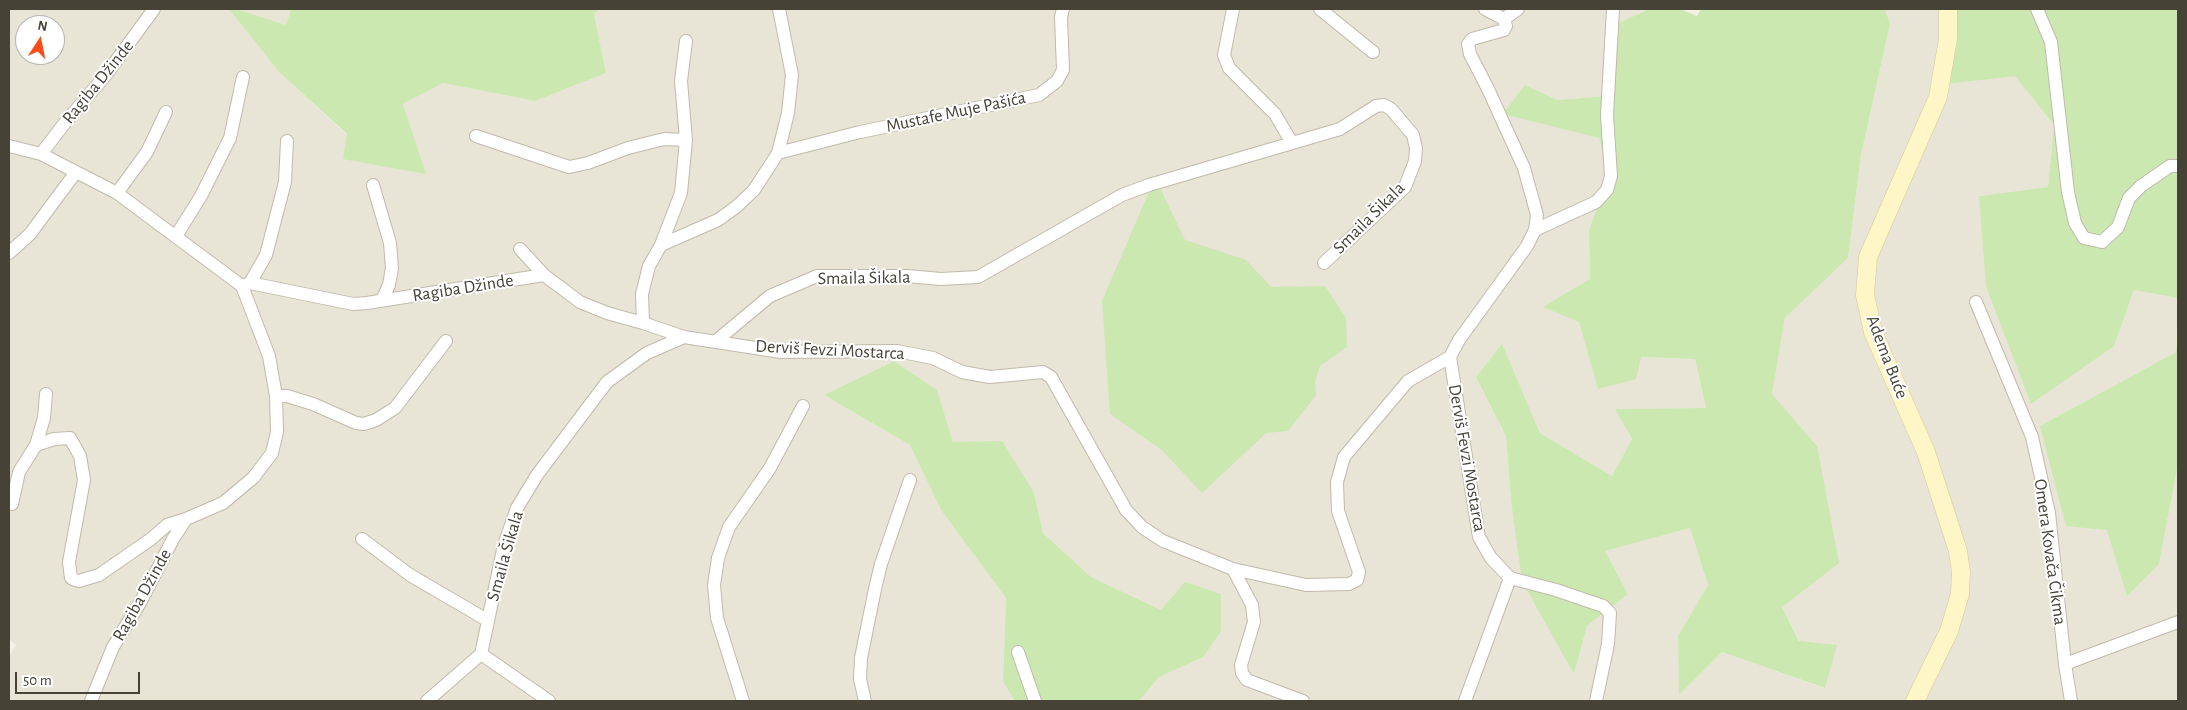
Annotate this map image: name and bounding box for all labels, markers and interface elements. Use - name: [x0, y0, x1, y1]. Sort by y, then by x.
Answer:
- north arrow: [15, 15, 65, 65]
- text: N: [37, 18, 49, 34]
- street label: Ragiba Džinde: [58, 36, 138, 128]
- street label: Mustafe Muje Pašića: [884, 87, 1028, 137]
- street label: Smaila Šikala: [1329, 178, 1409, 258]
- street label: Smaila Šikala: [817, 266, 911, 290]
- street label: Ragiba Džinde: [411, 269, 515, 307]
- street label: Adema Buće: [1861, 312, 1913, 402]
- street label: Derviš Fevzi Mostarca: [755, 335, 905, 365]
- street label: Derviš Fevzi Mostarca: [1443, 383, 1491, 533]
- street label: Omera Kovača Čikma: [2029, 478, 2071, 626]
- street label: Smaila Šikala: [482, 508, 528, 604]
- street label: Ragiba Džinde: [108, 545, 176, 645]
- scale bar: [18, 662, 142, 694]
- text: 50 m: [23, 673, 52, 688]

